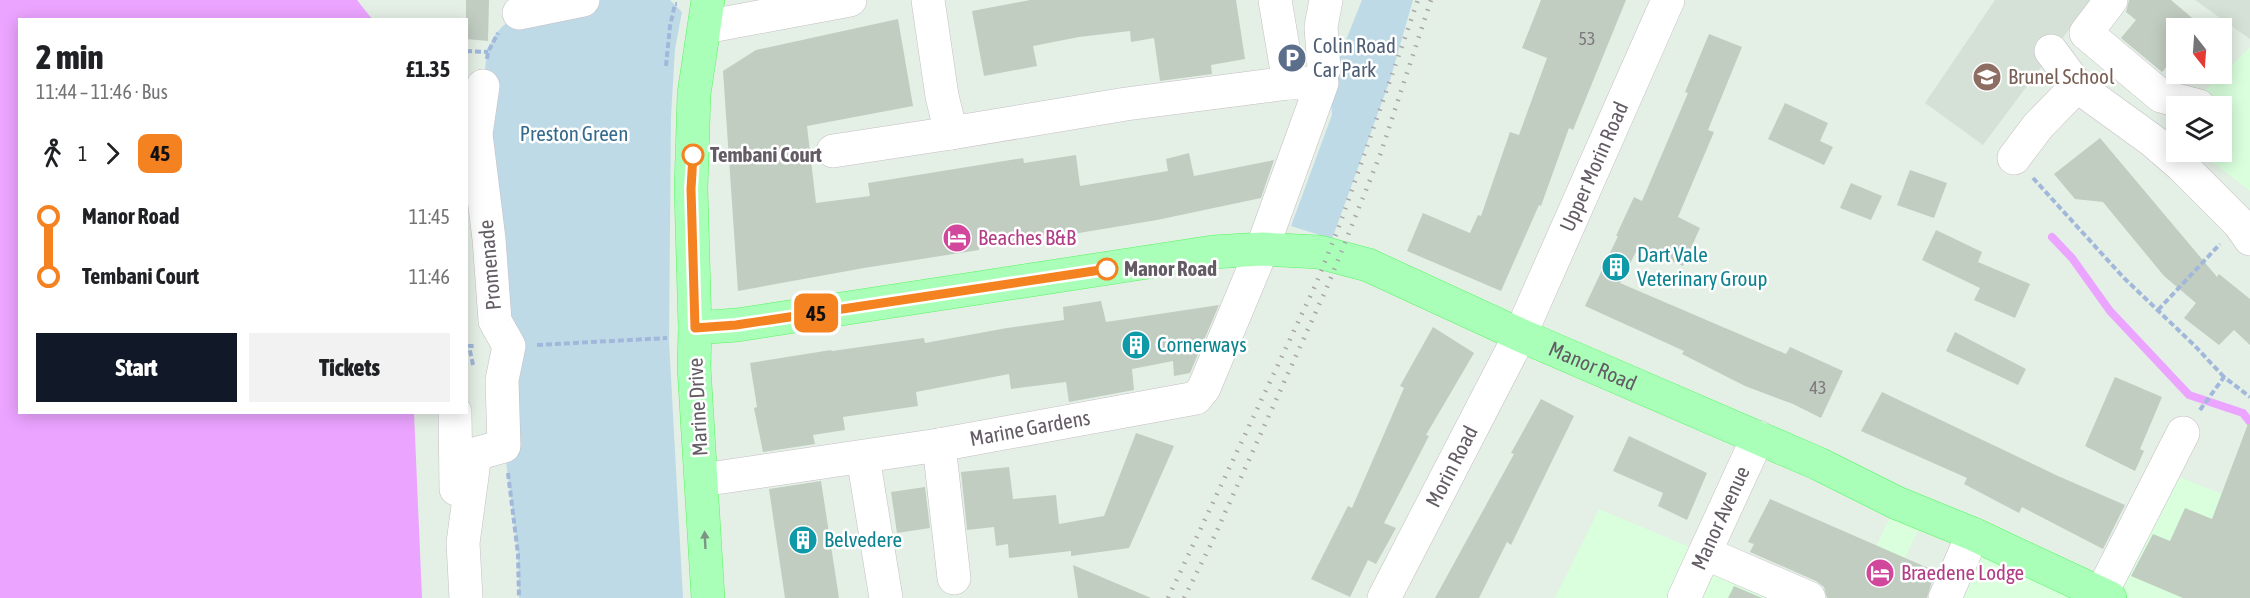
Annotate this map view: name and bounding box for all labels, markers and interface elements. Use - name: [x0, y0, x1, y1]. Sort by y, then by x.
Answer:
- north arrow: [2166, 18, 2232, 84]
- map controls: [2166, 18, 2232, 162]
- house number: 53: [1579, 28, 1595, 49]
- place label: Colin Road Car Park: [1313, 33, 1396, 81]
- text: 2 min: [36, 38, 103, 76]
- parking icon: Colin Road Car Park: [1276, 42, 1308, 74]
- text: £1.35: [406, 56, 450, 82]
- school or university icon: Brunel School: [1971, 61, 2003, 93]
- place label: Brunel School: [2008, 64, 2115, 88]
- text: 11:44 – 11:46 · Bus: [36, 80, 168, 103]
- button: layers: [2166, 96, 2232, 162]
- street label: Upper Morin Road: [1554, 98, 1633, 235]
- park label: Preston Green: [520, 121, 628, 145]
- icon: walk: [36, 137, 69, 170]
- icon: forward: [96, 137, 129, 170]
- text: 45: [150, 141, 170, 165]
- text: 1: [78, 142, 87, 165]
- place label: Tembani Court: [710, 142, 822, 166]
- marker: Tembani Court: [682, 144, 704, 166]
- text: Manor Road: [82, 203, 179, 229]
- text: 11:45: [409, 205, 450, 228]
- street label: Promenade: [473, 219, 505, 311]
- hotel icon: Beaches B&B: [941, 222, 973, 254]
- place label: Beaches B&B: [978, 225, 1076, 249]
- place label: Dart Vale Veterinary Group: [1637, 242, 1768, 290]
- building icon: Dart Vale Veterinary Group: [1600, 251, 1632, 283]
- place label: Manor Road: [1124, 256, 1217, 280]
- marker: Manor Road: [1096, 258, 1118, 280]
- text: Tembani Court: [82, 263, 199, 289]
- text: 11:46: [409, 265, 450, 288]
- line badge: 45: [789, 294, 843, 332]
- text: 45: [806, 301, 826, 325]
- building icon: Cornerways: [1120, 329, 1152, 361]
- place label: Cornerways: [1157, 332, 1247, 356]
- button: Start: [36, 333, 237, 402]
- button: Tickets: [249, 333, 450, 402]
- street label: Manor Road: [1546, 336, 1641, 395]
- street label: Marine Drive: [682, 357, 712, 457]
- house number: 43: [1810, 377, 1826, 398]
- street label: Marine Gardens: [968, 405, 1092, 450]
- street label: Morin Road: [1420, 421, 1482, 511]
- street label: Manor Avenue: [1686, 462, 1754, 573]
- building icon: Belvedere: [787, 524, 819, 556]
- place label: Belvedere: [824, 527, 902, 551]
- one-way arrow: [700, 530, 709, 549]
- hotel icon: Braedene Lodge: [1864, 557, 1896, 589]
- place label: Braedene Lodge: [1901, 560, 2024, 584]

